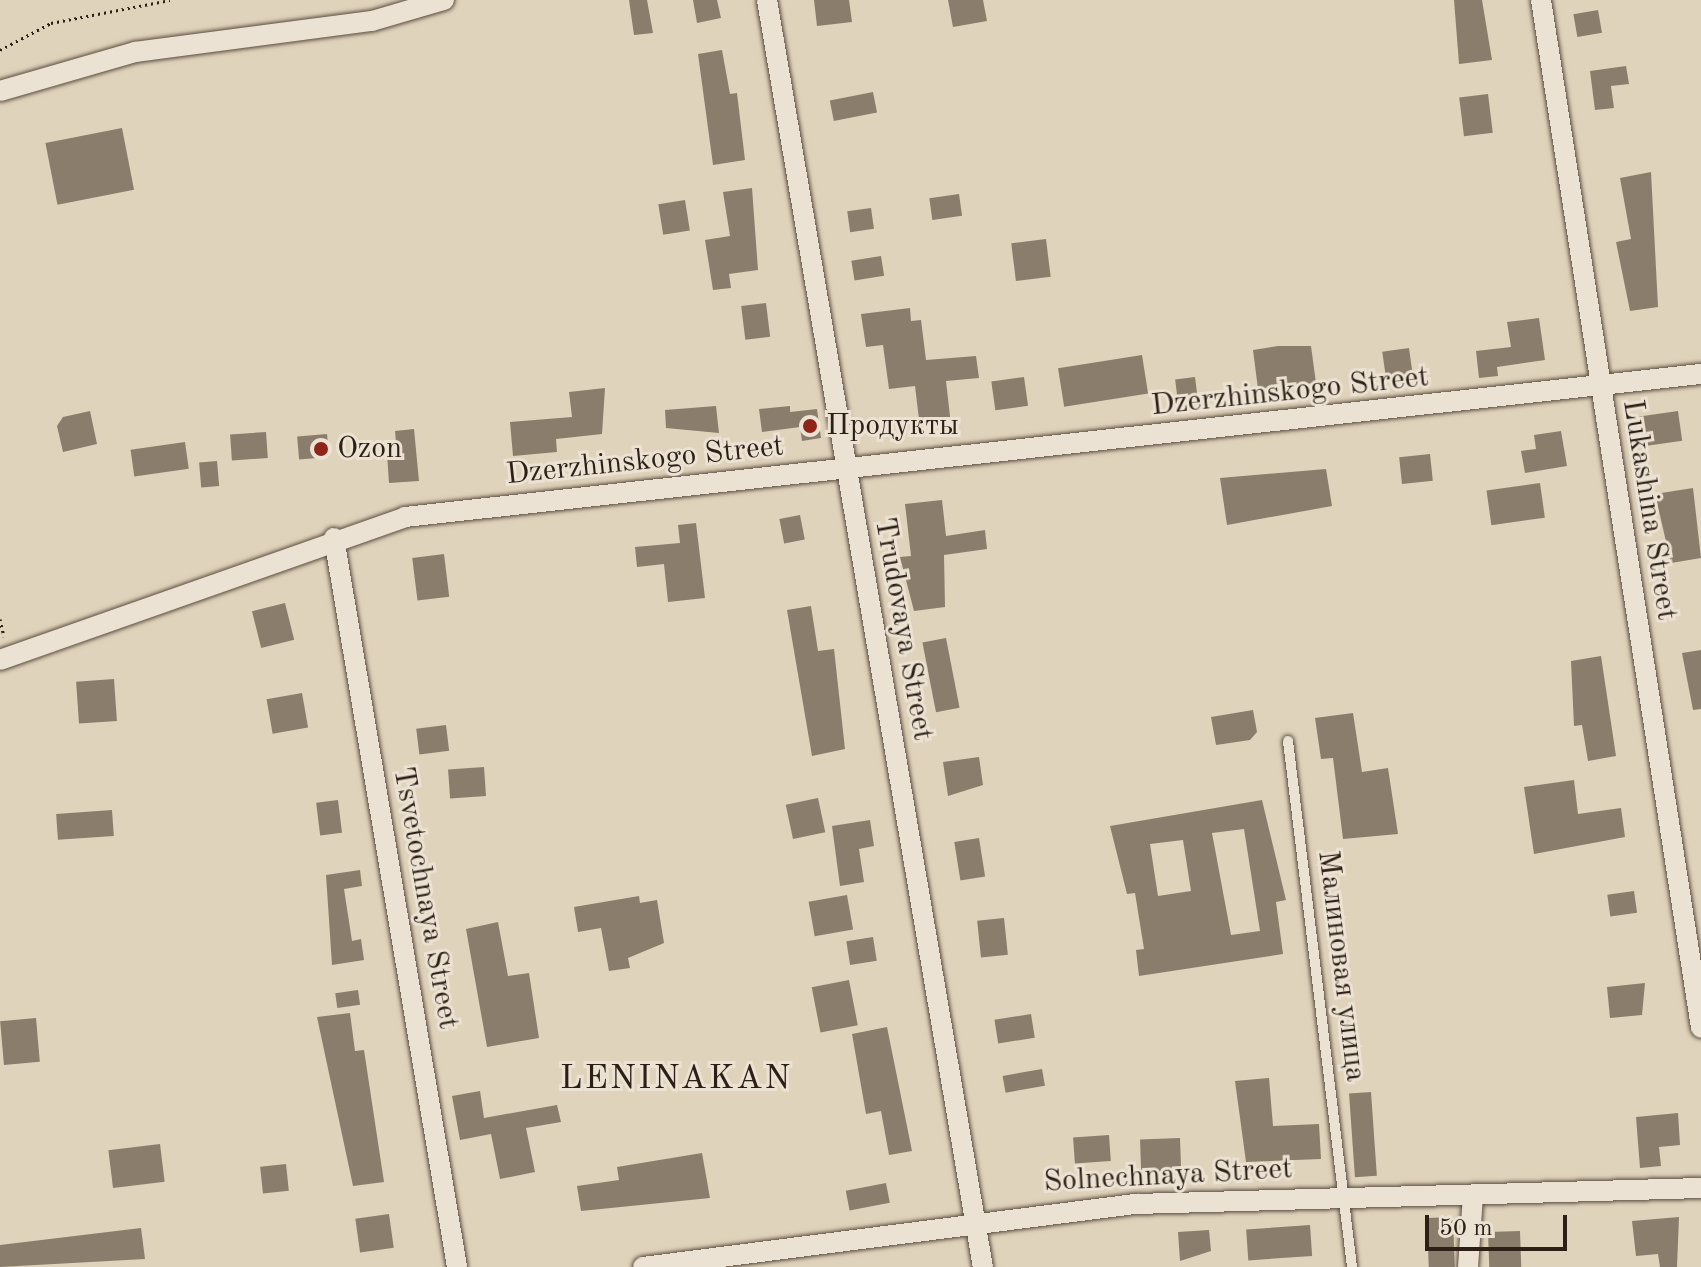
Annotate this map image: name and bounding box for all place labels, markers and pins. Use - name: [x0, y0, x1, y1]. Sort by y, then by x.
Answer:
- place label: Продукты: [826, 408, 959, 444]
- marker: Продукты: [801, 417, 819, 435]
- place label: Ozon: [337, 431, 402, 467]
- marker: Ozon: [312, 440, 330, 458]

